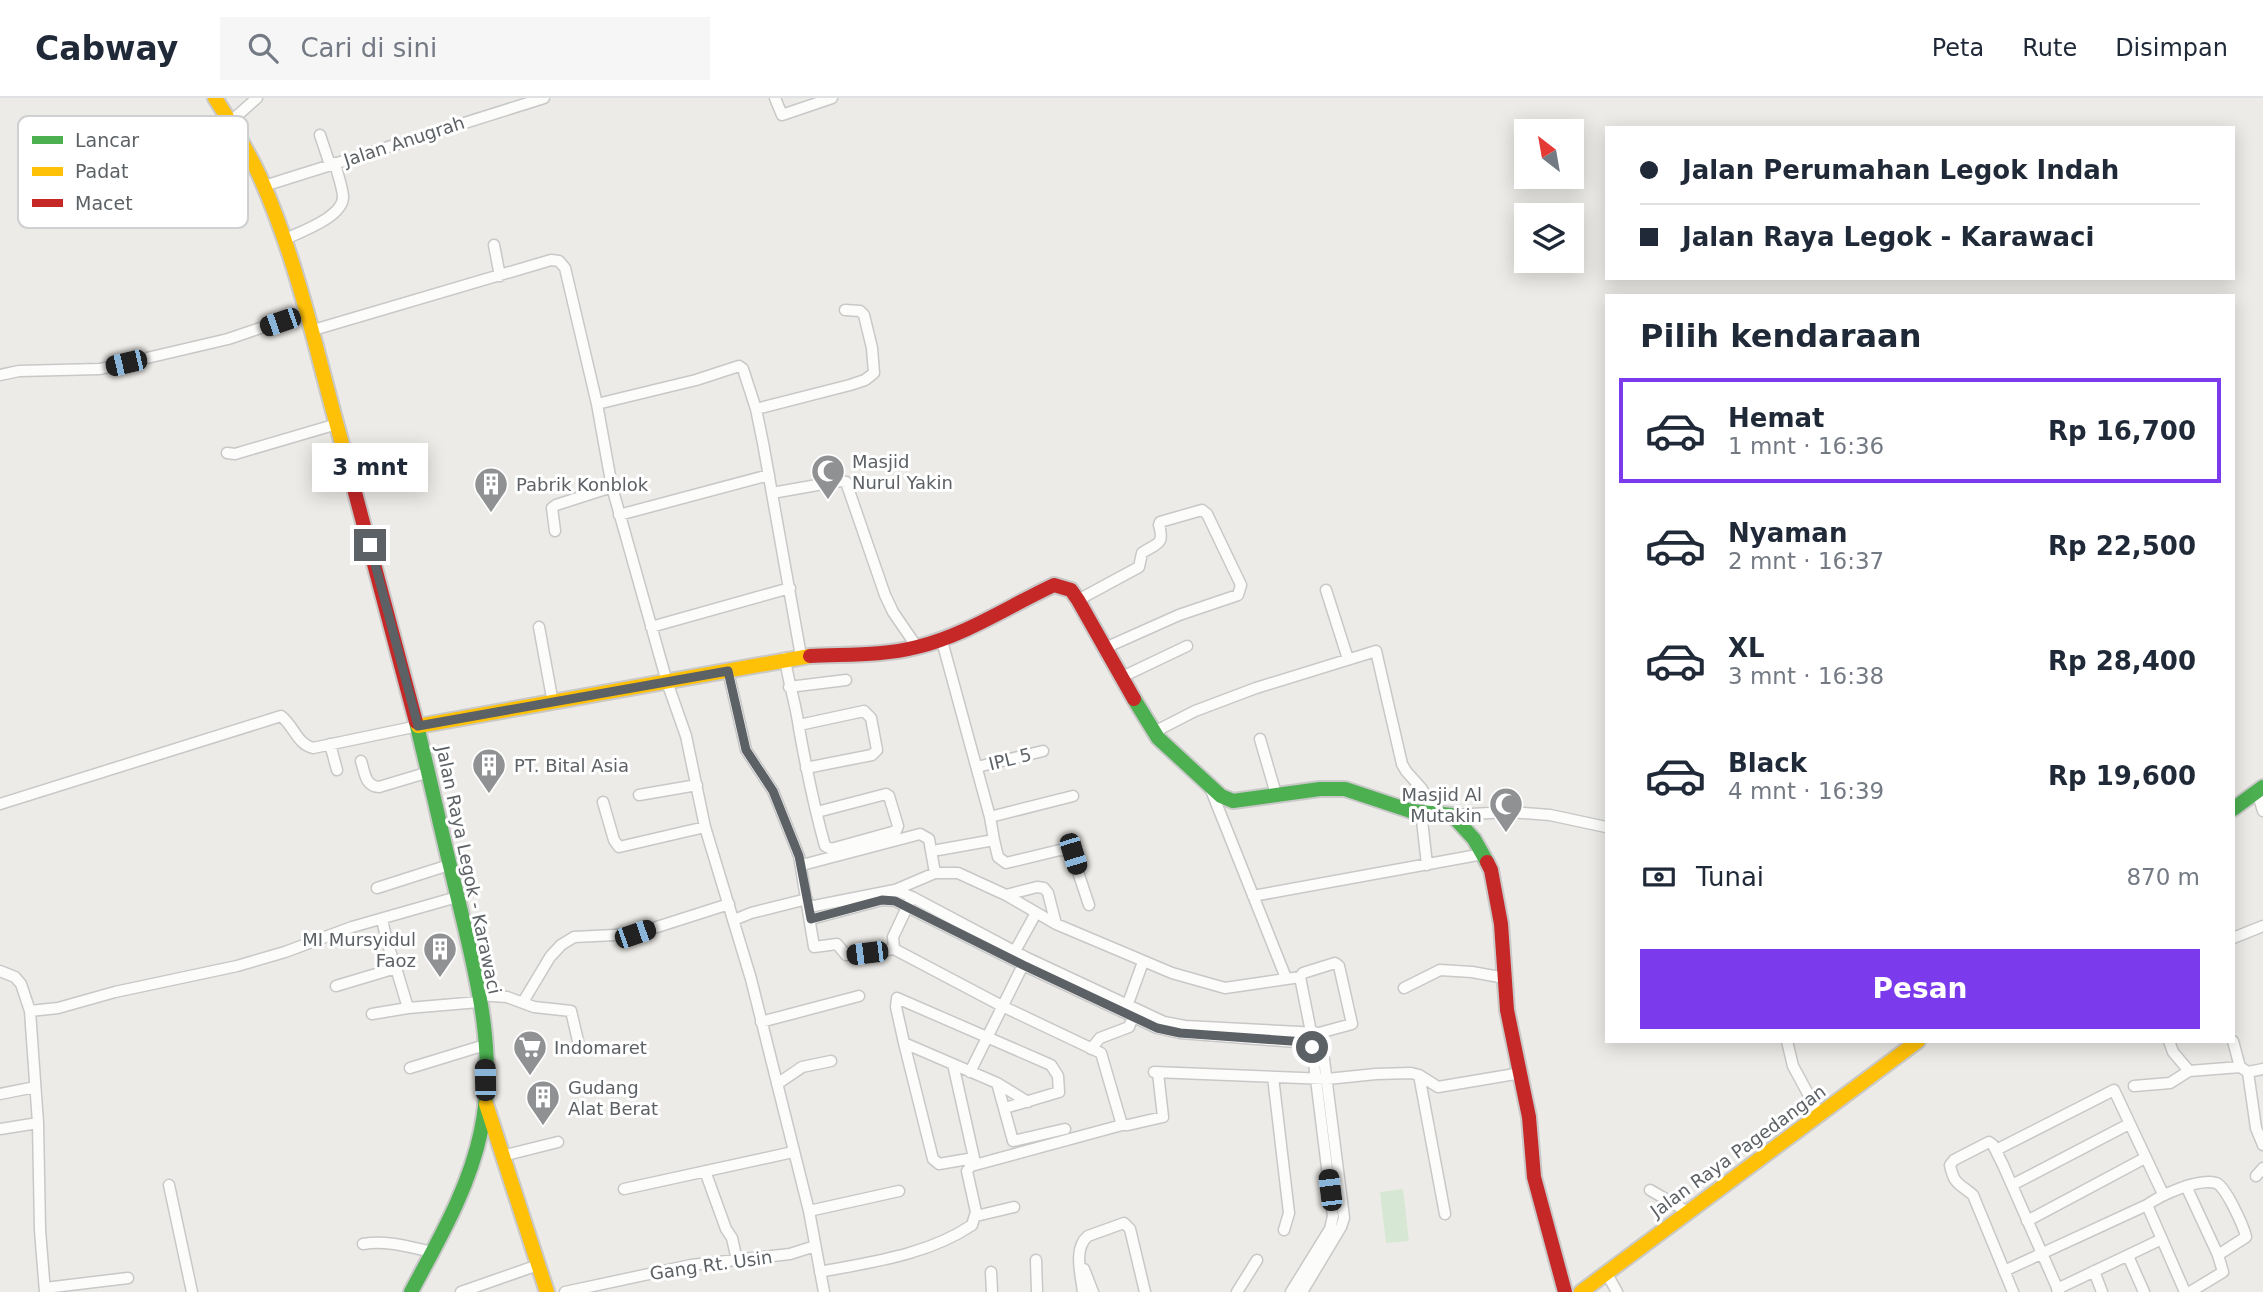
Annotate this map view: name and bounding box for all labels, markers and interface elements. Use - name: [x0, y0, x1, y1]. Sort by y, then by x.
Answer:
- search box: [220, 17, 710, 80]
- text: Cabway: [35, 29, 178, 68]
- icon: search: [244, 29, 282, 67]
- text: Cari di sini: [300, 33, 437, 63]
- text: Peta: [1932, 34, 1984, 62]
- text: Rute: [2022, 34, 2077, 62]
- text: Disimpan: [2115, 34, 2228, 62]
- street label: Jalan Anugrah: [340, 112, 467, 171]
- legend: [18, 116, 248, 228]
- north arrow: [1514, 119, 1584, 189]
- map controls: [1514, 119, 1584, 273]
- text: Lancar: [75, 129, 139, 151]
- text: Jalan Perumahan Legok Indah: [1682, 155, 2119, 185]
- text: Padat: [75, 160, 128, 182]
- text: Macet: [75, 192, 133, 214]
- button: layers: [1514, 203, 1584, 273]
- text: Jalan Raya Legok - Karawaci: [1682, 222, 2094, 252]
- car: [257, 305, 304, 339]
- text: Pilih kendaraan: [1640, 317, 1921, 355]
- car: [104, 348, 149, 378]
- icon: car: [1644, 399, 1707, 462]
- text: Hemat: [1728, 403, 1824, 433]
- text: Rp 16,700: [2048, 416, 2196, 446]
- text: 1 mnt · 16:36: [1728, 433, 1884, 459]
- callout: 3 mnt: [312, 444, 428, 492]
- place label: Masjid Nurul Yakin: [852, 451, 953, 493]
- mosque icon: Masjid Nurul Yakin: [809, 452, 847, 501]
- text: 3 mnt: [332, 454, 408, 480]
- building icon: Pabrik Konblok: [472, 465, 510, 514]
- place label: Pabrik Konblok: [516, 474, 649, 495]
- icon: car: [1644, 514, 1707, 577]
- text: Nyaman: [1728, 518, 1847, 548]
- route end: [354, 529, 386, 561]
- text: Rp 22,500: [2048, 531, 2196, 561]
- text: 2 mnt · 16:37: [1728, 548, 1884, 574]
- icon: car: [1644, 629, 1707, 692]
- text: XL: [1728, 633, 1765, 663]
- text: Rp 28,400: [2048, 646, 2196, 676]
- text: 3 mnt · 16:38: [1728, 663, 1884, 689]
- street label: Jalan Raya Legok - Karawaci: [432, 743, 506, 996]
- street label: IPL 5: [986, 744, 1034, 774]
- icon: car: [1644, 744, 1707, 807]
- building icon: PT. Bital Asia: [470, 746, 508, 795]
- text: Black: [1728, 748, 1807, 778]
- place label: PT. Bital Asia: [514, 755, 629, 776]
- text: Rp 19,600: [2048, 761, 2196, 791]
- text: 4 mnt · 16:39: [1728, 778, 1884, 804]
- place label: Masjid Al Mutakin: [1402, 784, 1482, 826]
- mosque icon: Masjid Al Mutakin: [1487, 785, 1525, 834]
- car: [1057, 831, 1090, 877]
- icon: cash: [1640, 858, 1678, 896]
- text: Tunai: [1696, 862, 1764, 892]
- text: 870 m: [2126, 864, 2200, 890]
- car: [612, 917, 659, 951]
- place label: MI Mursyidul Faoz: [302, 929, 416, 971]
- building icon: MI Mursyidul Faoz: [421, 930, 459, 979]
- car: [845, 940, 890, 966]
- button: Pesan: [1640, 949, 2200, 1029]
- supermarket icon: Indomaret: [511, 1028, 549, 1077]
- route start: [1296, 1031, 1328, 1063]
- place label: Indomaret: [554, 1037, 647, 1058]
- car: [475, 1059, 496, 1101]
- place label: Gudang Alat Berat: [568, 1077, 658, 1119]
- building icon: Gudang Alat Berat: [524, 1078, 562, 1127]
- street label: Jalan Raya Pagedangan: [1646, 1080, 1830, 1222]
- car: [1318, 1168, 1343, 1212]
- street label: Gang Rt. Usin: [648, 1246, 774, 1284]

